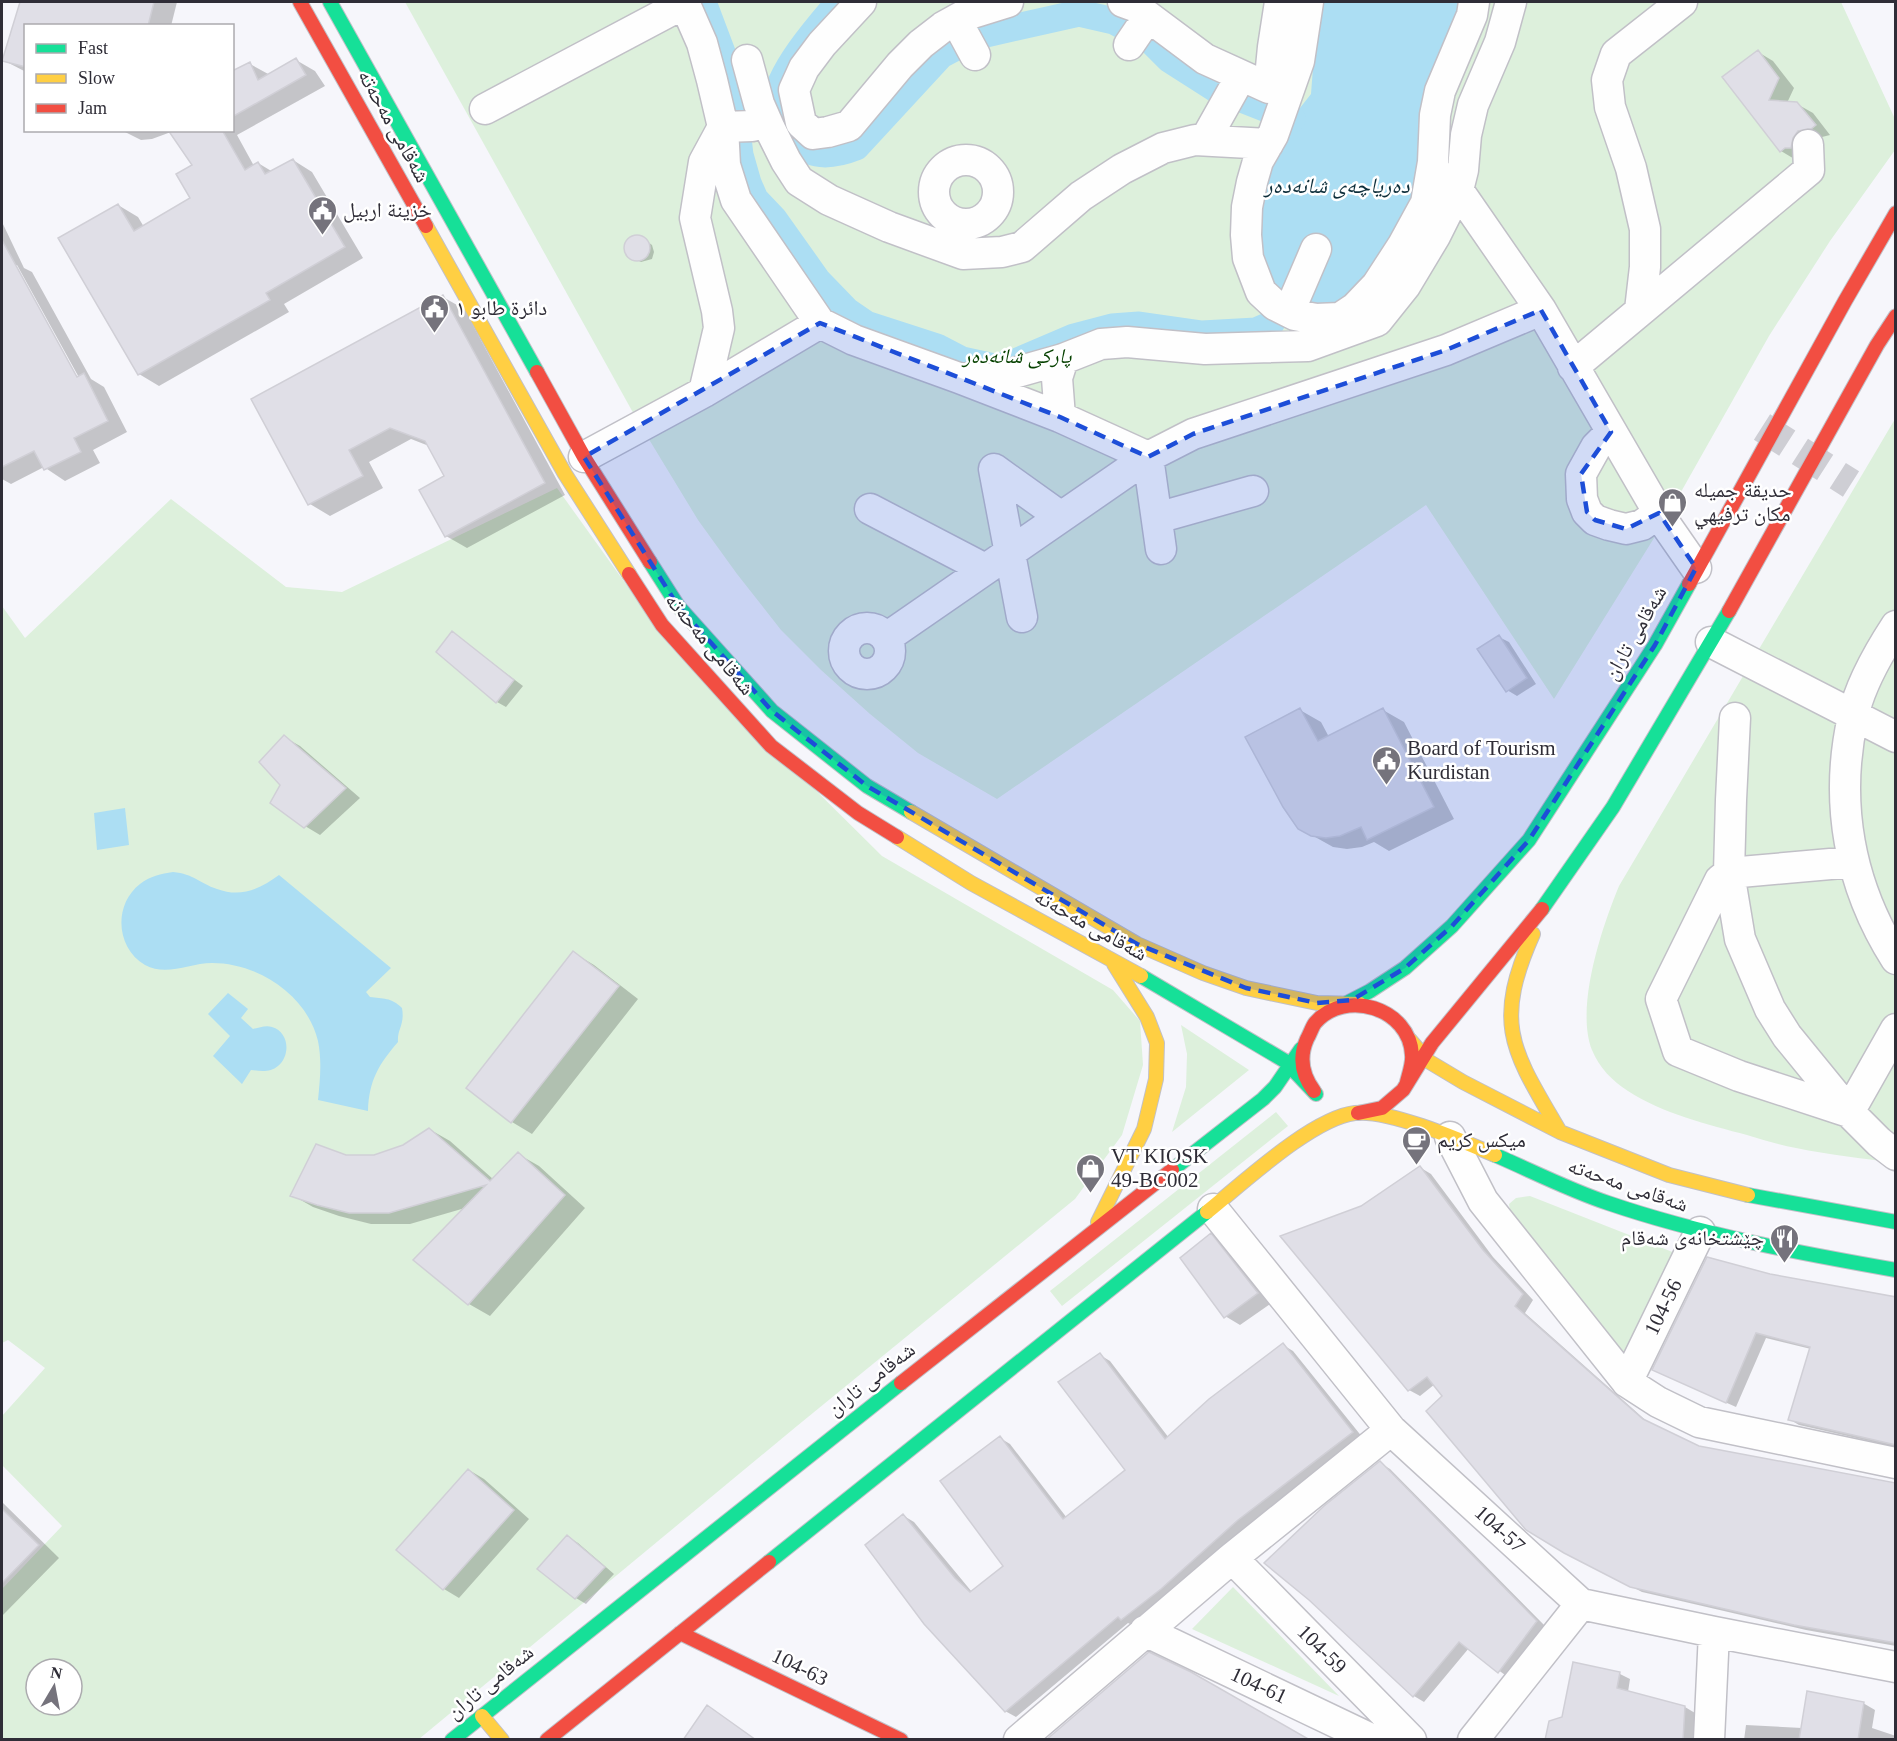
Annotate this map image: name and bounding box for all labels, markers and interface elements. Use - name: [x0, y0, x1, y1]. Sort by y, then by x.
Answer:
- legend: [24, 24, 234, 132]
- text: Fast: [78, 38, 108, 58]
- street label: شەقامی مەحەتە: [352, 65, 435, 187]
- text: Slow: [78, 68, 115, 88]
- text: Jam: [78, 98, 107, 118]
- water label: دەریاچەی شانەدەر: [1262, 173, 1411, 199]
- public building icon: خزينة اربيل: [306, 194, 338, 236]
- place label: خزينة اربيل: [343, 198, 432, 223]
- public building icon: دائرة طابو ١: [419, 292, 451, 334]
- place label: دائرة طابو ١: [456, 296, 547, 320]
- park label: پارکی شانەدەر: [961, 344, 1072, 369]
- place label: حديقة جميله مكان ترفيهي: [1694, 478, 1792, 530]
- shop icon: حديقة جميله مكان ترفيهي: [1657, 486, 1689, 528]
- street label: شەقامی تاران: [1598, 582, 1672, 685]
- street label: شەقامی مەحەتە: [660, 588, 759, 700]
- place label: Board of Tourism Kurdistan: [1407, 736, 1556, 784]
- public building icon: Board of Tourism Kurdistan: [1370, 744, 1402, 786]
- street label: شەقامی مەحەتە: [1030, 884, 1152, 967]
- cafe icon: ميكس كريم: [1400, 1124, 1432, 1166]
- place label: ميكس كريم: [1437, 1128, 1526, 1154]
- place label: VT KIOSK 49-BC002: [1111, 1144, 1208, 1192]
- shop icon: VT KIOSK 49-BC002: [1074, 1152, 1106, 1194]
- street label: شەقامی مەحەتە: [1565, 1153, 1691, 1218]
- restaurant icon: چێشتخانەی شەقام: [1769, 1222, 1801, 1264]
- place label: چێشتخانەی شەقام: [1621, 1226, 1764, 1252]
- street label: 104-56: [1639, 1275, 1687, 1339]
- street label: شەقامی تاران: [822, 1337, 920, 1421]
- street label: 104-57: [1470, 1500, 1530, 1558]
- street label: 104-59: [1292, 1619, 1352, 1679]
- street label: شەقامی تاران: [442, 1640, 539, 1725]
- street label: 104-63: [768, 1643, 832, 1691]
- north arrow: [24, 1657, 84, 1717]
- street label: 104-61: [1227, 1662, 1291, 1708]
- text: N: [49, 1663, 64, 1682]

